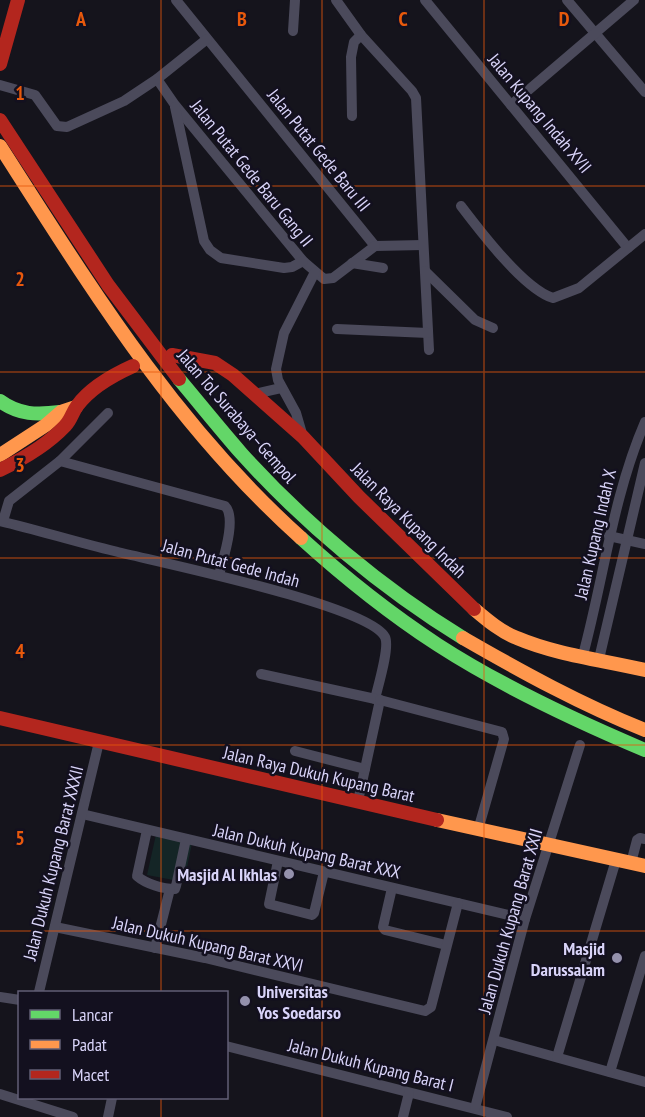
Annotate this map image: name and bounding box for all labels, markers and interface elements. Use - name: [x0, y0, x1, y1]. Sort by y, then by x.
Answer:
- text: A: [75, 6, 87, 32]
- text: B: [237, 6, 247, 32]
- text: C: [398, 6, 408, 32]
- text: D: [559, 6, 570, 32]
- street label: Jalan Kupang Indah XVII: [483, 48, 597, 178]
- text: 1: [15, 80, 25, 106]
- street label: Jalan Putat Gede Baru III: [262, 83, 376, 216]
- street label: Jalan Putat Gede Baru Gang II: [185, 94, 318, 251]
- text: 2: [15, 266, 25, 292]
- street label: Jalan Tol Surabaya–Gempol: [172, 343, 302, 488]
- text: 3: [15, 452, 25, 478]
- street label: Jalan Raya Kupang Indah: [346, 457, 472, 583]
- street label: Jalan Kupang Indah X: [569, 467, 621, 602]
- street label: Jalan Putat Gede Indah: [159, 533, 302, 592]
- text: 4: [15, 638, 25, 664]
- street label: Jalan Raya Dukuh Kupang Barat: [220, 741, 417, 807]
- street label: Jalan Dukuh Kupang Barat XXXII: [17, 763, 88, 964]
- street label: Jalan Dukuh Kupang Barat XXX: [210, 818, 403, 884]
- text: 5: [15, 825, 25, 851]
- street label: Jalan Dukuh Kupang Barat XXII: [472, 826, 547, 1017]
- place label: Masjid Al Ikhlas: [177, 863, 277, 886]
- marker: Masjid Al Ikhlas: [282, 867, 296, 881]
- street label: Jalan Dukuh Kupang Barat XXVI: [109, 911, 306, 977]
- place label: Masjid Darussalam: [531, 937, 605, 981]
- marker: Masjid Darussalam: [610, 951, 624, 965]
- place label: Universitas Yos Soedarso: [256, 980, 341, 1024]
- legend: [18, 991, 228, 1099]
- marker: Universitas Yos Soedarso: [238, 994, 252, 1008]
- text: Lancar: [72, 1003, 113, 1026]
- text: Padat: [72, 1033, 107, 1056]
- street label: Jalan Dukuh Kupang Barat I: [285, 1033, 456, 1097]
- text: Macet: [72, 1063, 109, 1086]

